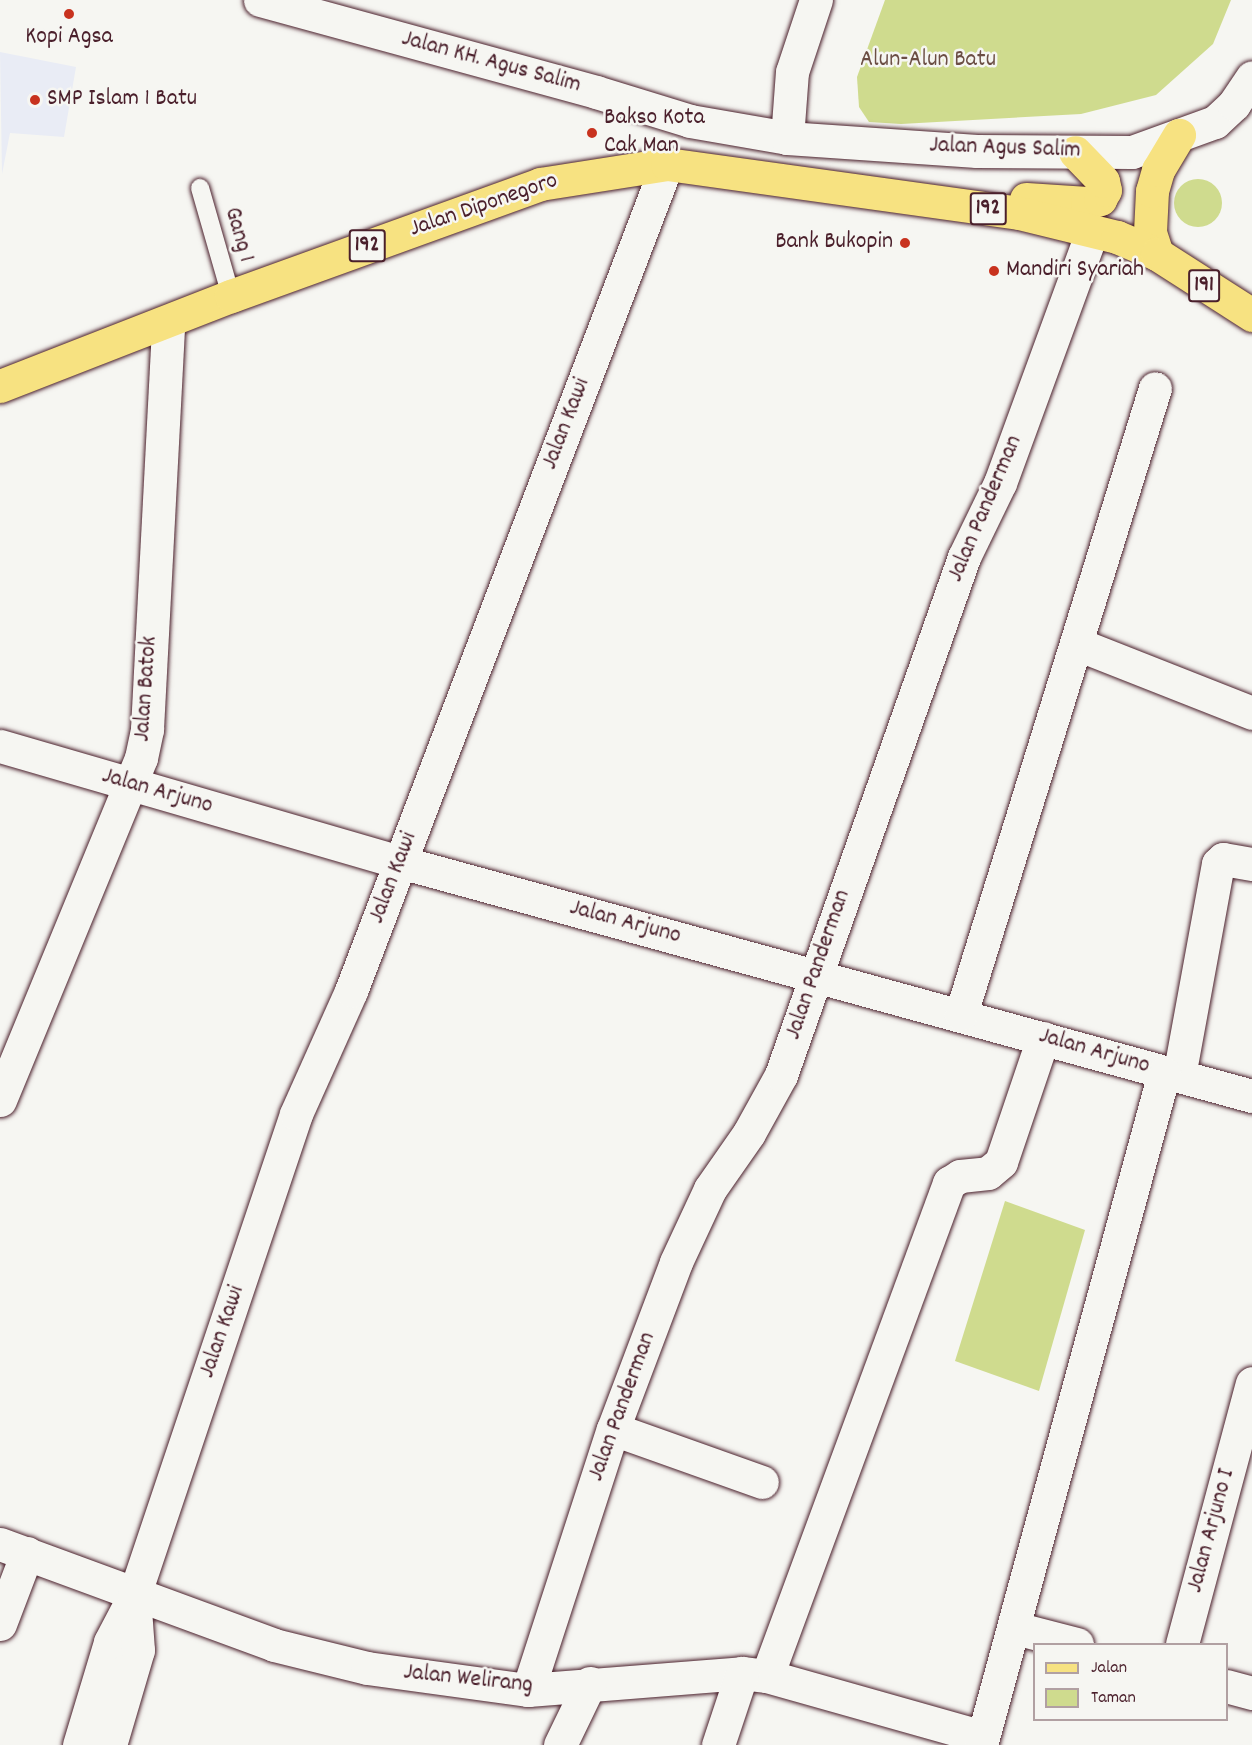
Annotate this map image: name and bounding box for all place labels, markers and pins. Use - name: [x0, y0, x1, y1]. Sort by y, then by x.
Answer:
- marker: Kopi Agsa: [62, 7, 76, 21]
- place label: Kopi Agsa: [25, 24, 113, 52]
- place label: SMP Islam 1 Batu: [47, 86, 197, 114]
- marker: SMP Islam 1 Batu: [28, 93, 42, 107]
- place label: Bakso Kota Cak Man: [604, 105, 705, 161]
- marker: Bakso Kota Cak Man: [585, 126, 599, 140]
- place label: Bank Bukopin: [775, 229, 893, 257]
- marker: Bank Bukopin: [898, 236, 912, 250]
- place label: Mandiri Syariah: [1006, 257, 1144, 285]
- marker: Mandiri Syariah: [987, 264, 1001, 278]

